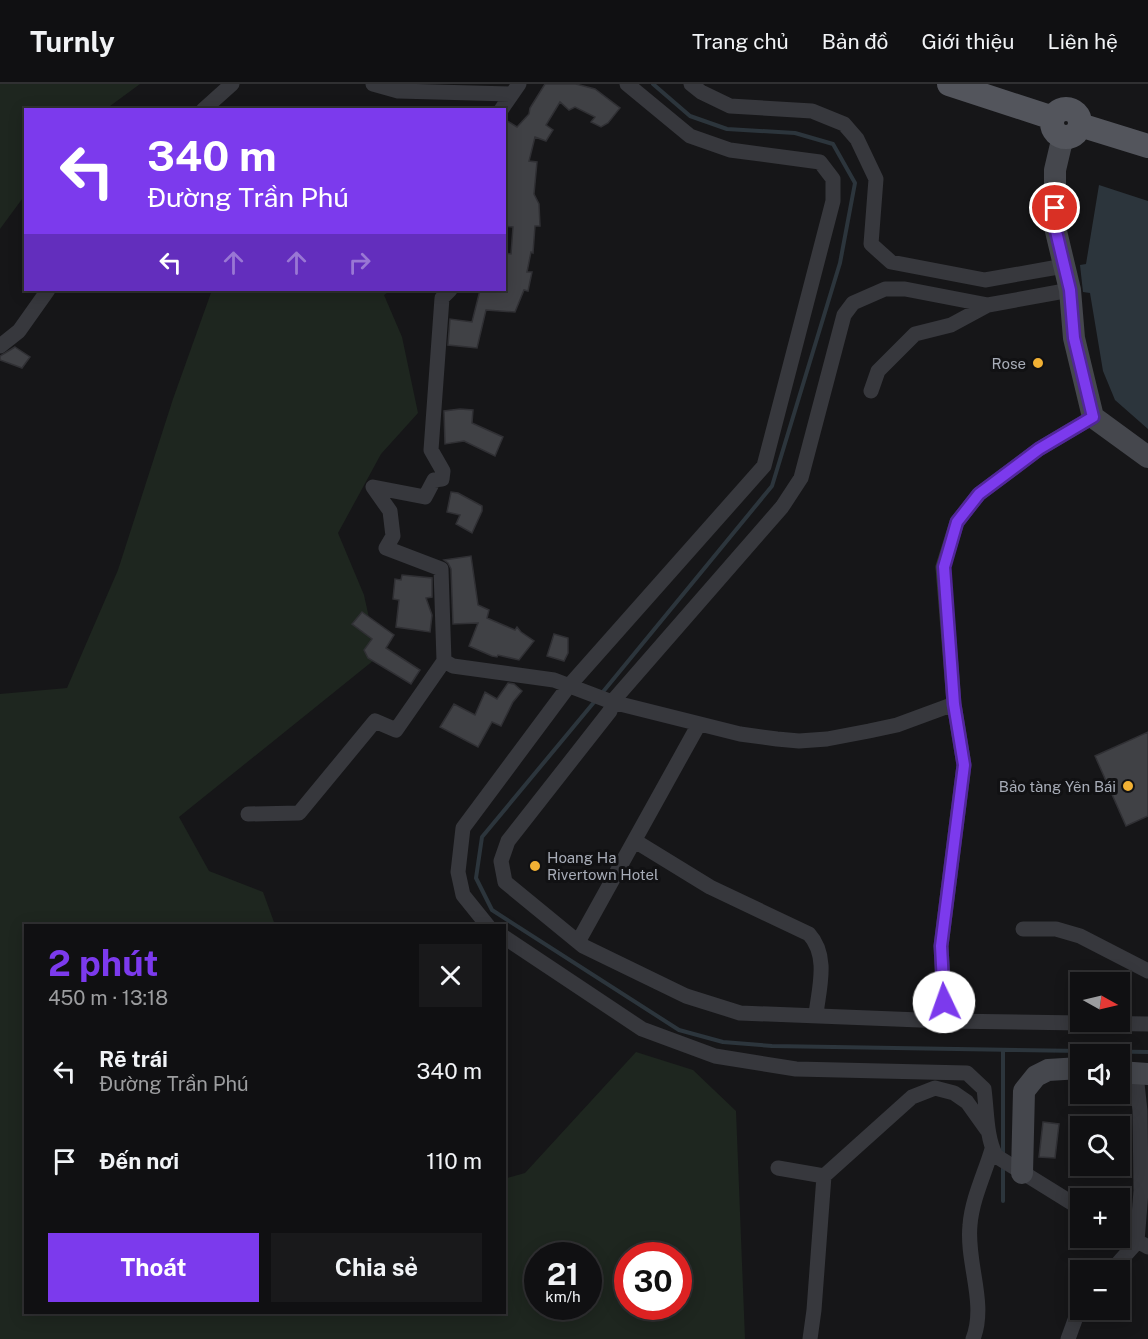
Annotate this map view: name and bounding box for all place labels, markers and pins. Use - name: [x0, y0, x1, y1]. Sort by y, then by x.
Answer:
- pin: [1029, 182, 1080, 233]
- place label: Rose: [992, 355, 1026, 372]
- marker: Rose: [1031, 356, 1045, 370]
- place label: Bảo tàng Yên Bái: [999, 778, 1116, 795]
- marker: Bảo tàng Yên Bái: [1121, 779, 1135, 793]
- place label: Hoang Ha Rivertown Hotel: [547, 849, 659, 883]
- marker: Hoang Ha Rivertown Hotel: [528, 859, 542, 873]

